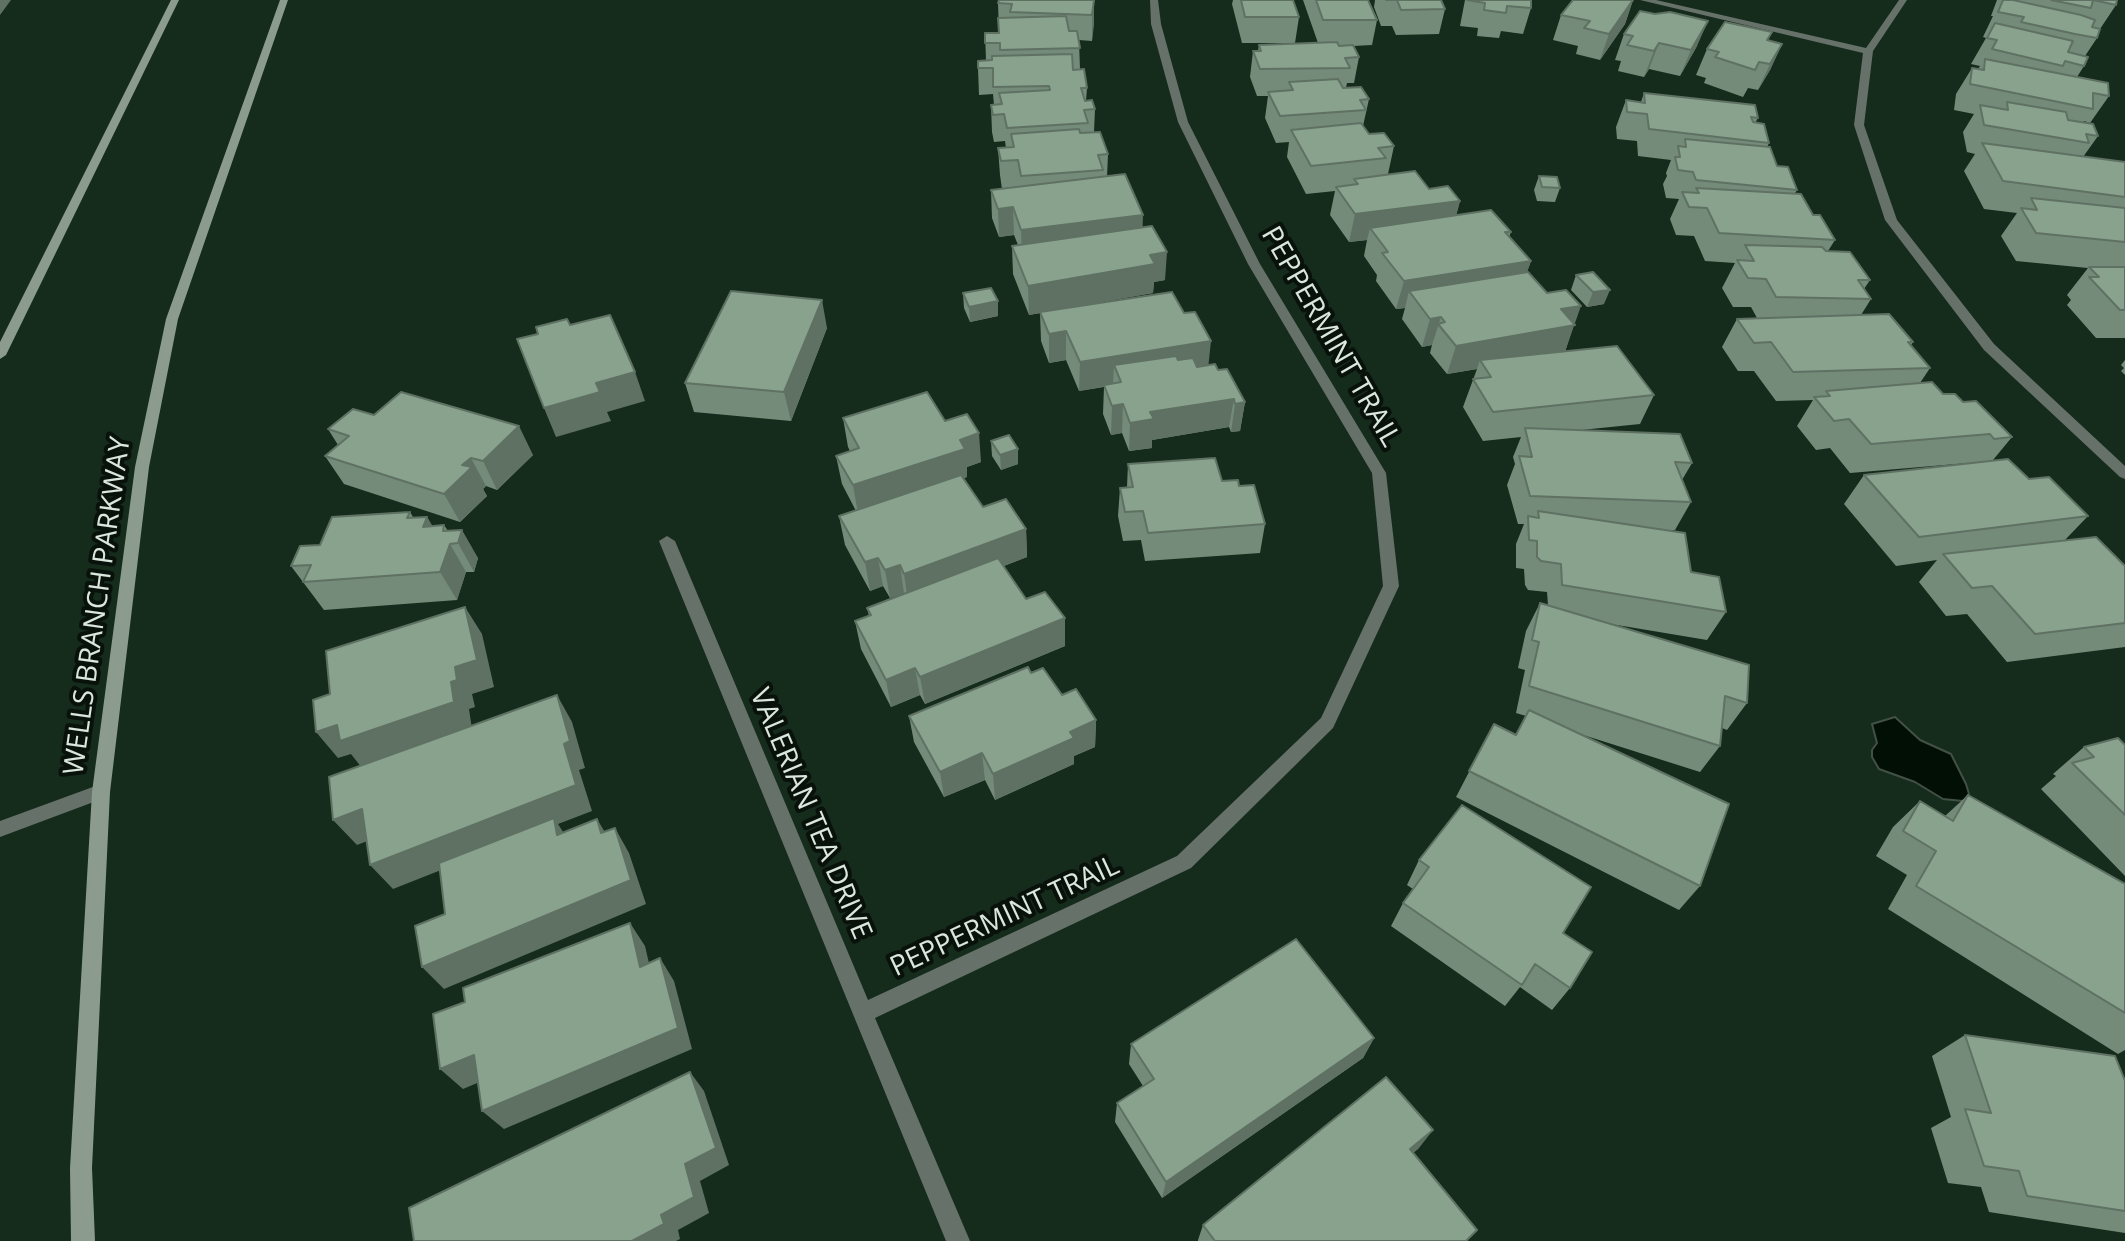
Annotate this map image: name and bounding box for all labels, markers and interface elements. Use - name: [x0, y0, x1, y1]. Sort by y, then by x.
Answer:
- street label: PEPPERMINT TRAIL: [1253, 221, 1407, 453]
- street label: WELLS BRANCH PARKWAY: [58, 435, 138, 777]
- street label: VALERIAN TEA DRIVE: [742, 683, 878, 945]
- street label: PEPPERMINT TRAIL: [885, 849, 1125, 985]

